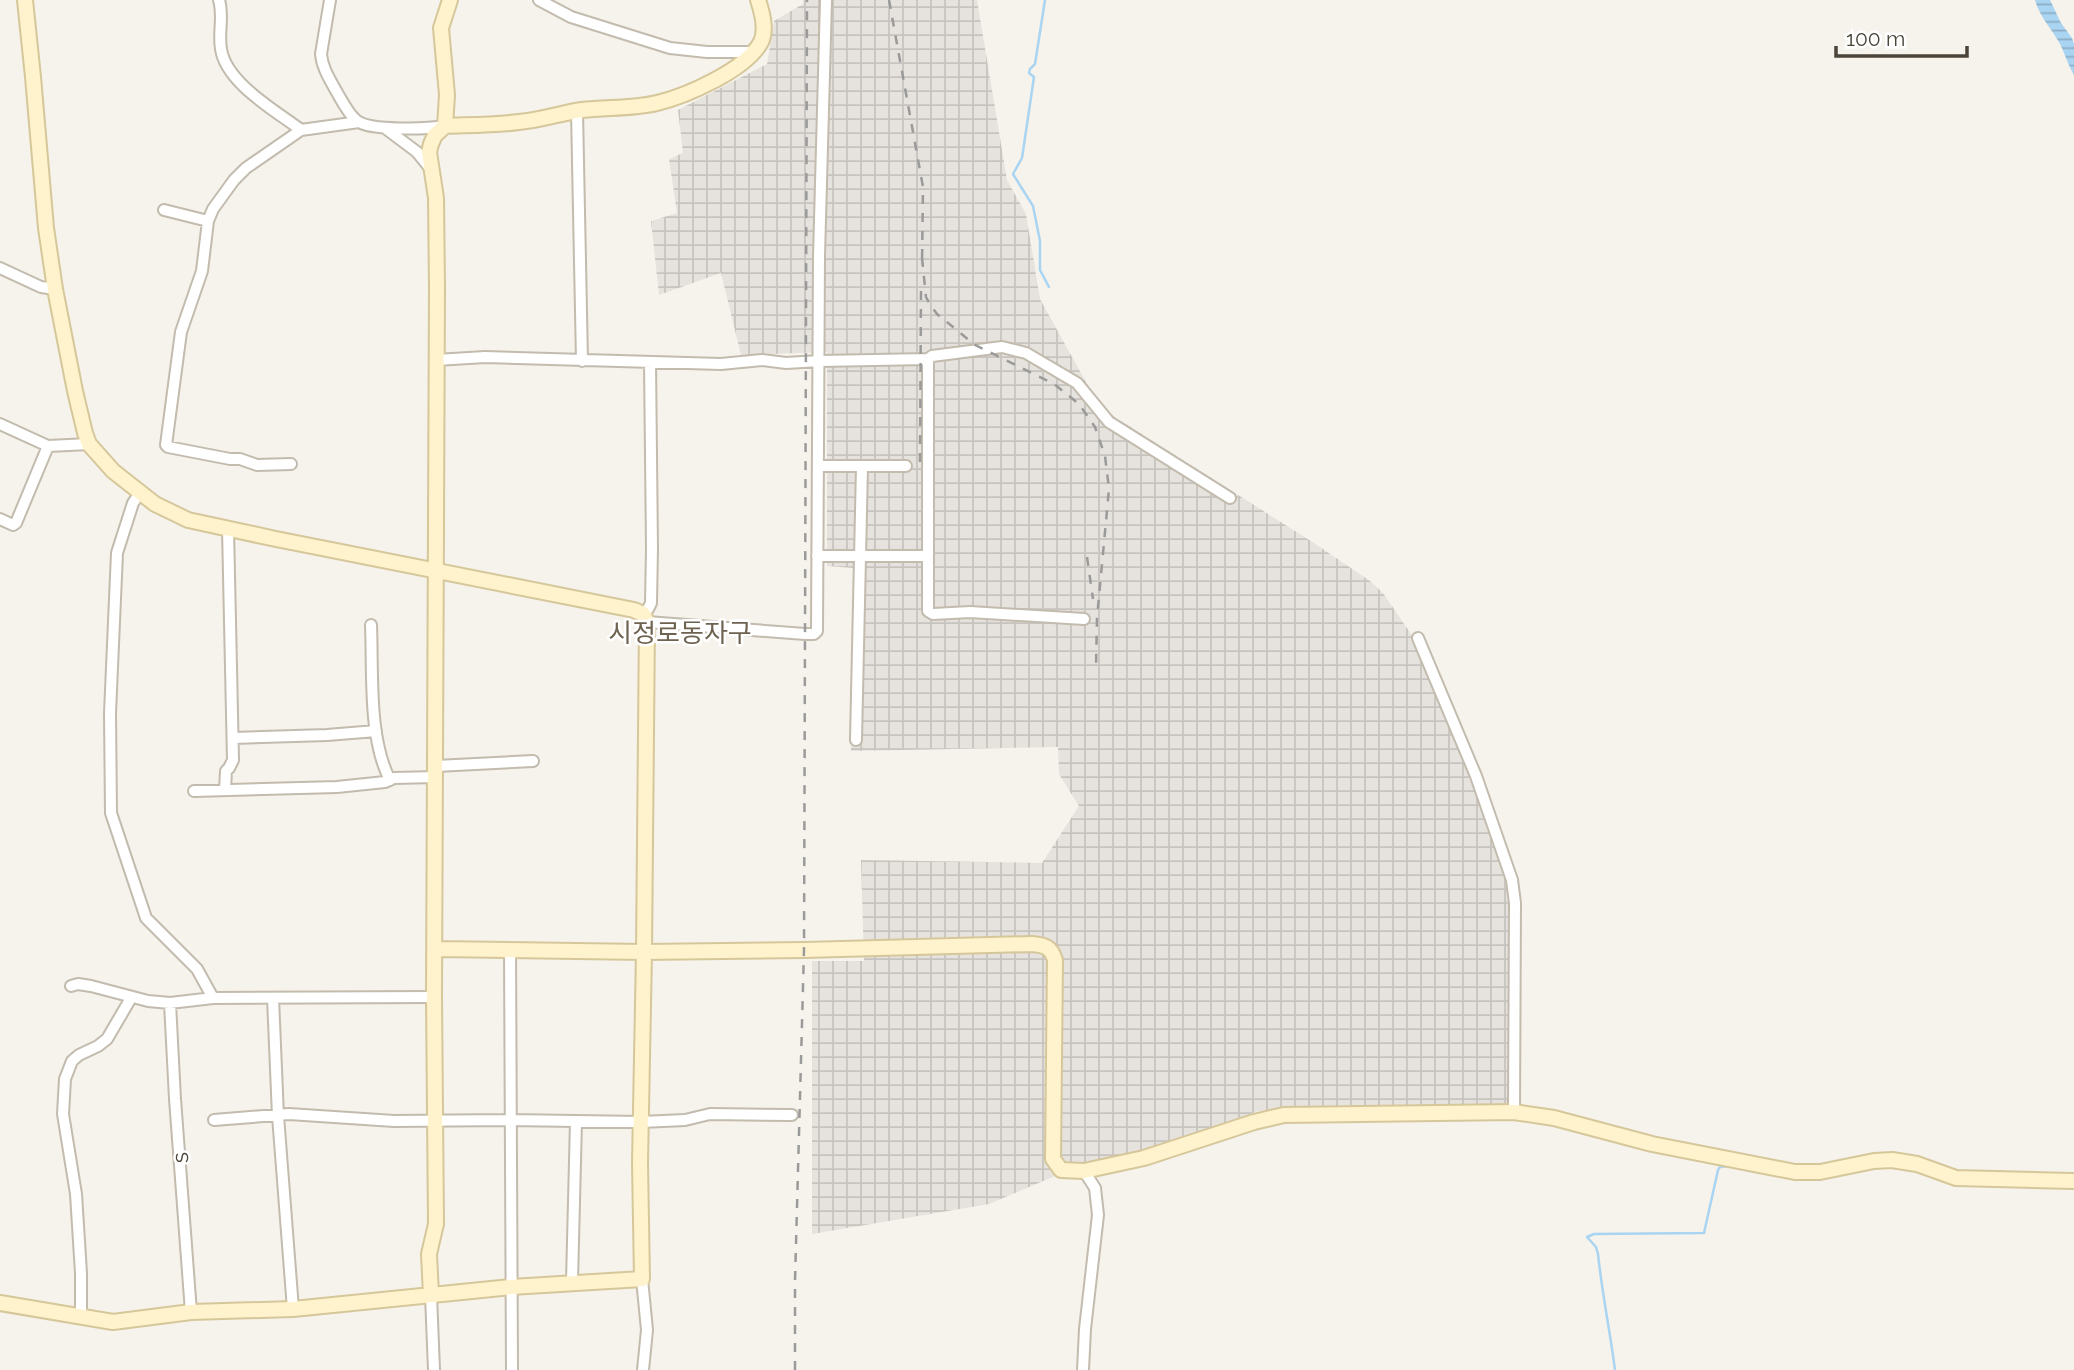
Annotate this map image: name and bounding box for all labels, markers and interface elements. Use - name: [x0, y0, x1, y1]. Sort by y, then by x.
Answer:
- scale bar: [1836, 14, 1967, 58]
- text: 100 m: [1846, 26, 1905, 51]
- district label: 시정로동자구: [608, 618, 752, 648]
- street label: s: [166, 1151, 193, 1165]

